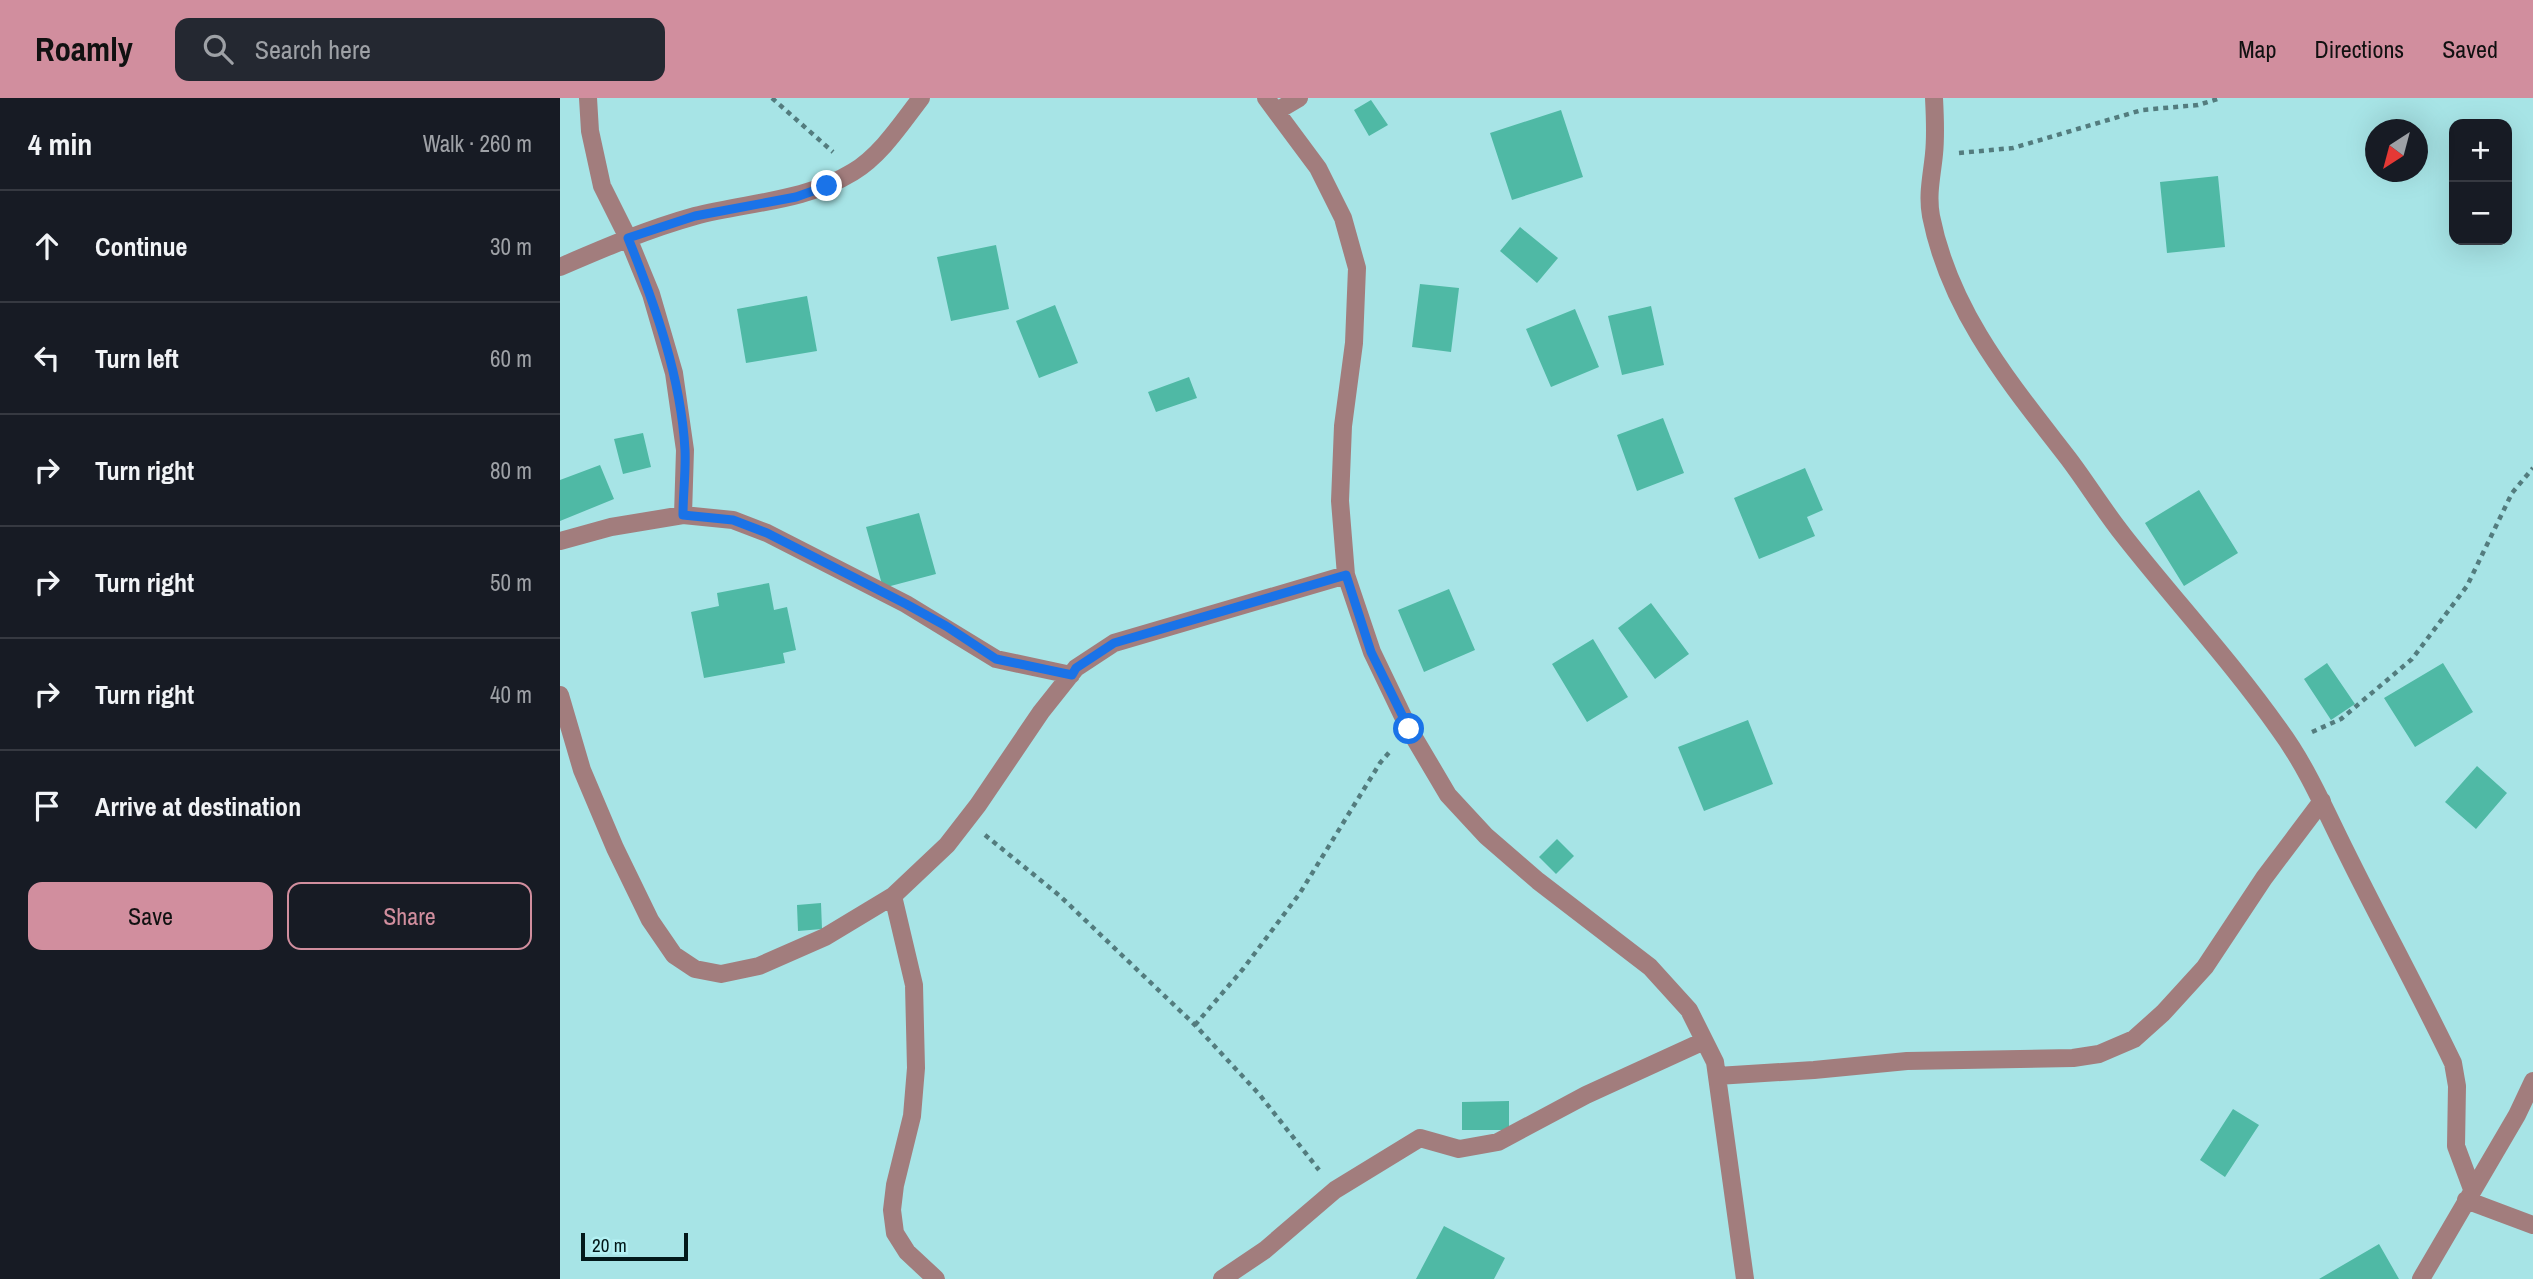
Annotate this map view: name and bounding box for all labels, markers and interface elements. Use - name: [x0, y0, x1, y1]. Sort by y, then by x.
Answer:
- search box: [175, 18, 665, 81]
- text: Roamly: [35, 27, 133, 71]
- icon: search: [199, 30, 237, 68]
- text: Search here: [255, 32, 371, 67]
- text: Map: [2238, 33, 2276, 65]
- text: Directions: [2314, 33, 2404, 65]
- text: Saved: [2442, 33, 2498, 65]
- north arrow: [2365, 119, 2428, 182]
- map controls: [2449, 119, 2512, 245]
- button: +: [2449, 119, 2512, 182]
- text: 4 min: [28, 124, 92, 164]
- text: Walk · 260 m: [423, 128, 532, 159]
- route end: [811, 170, 842, 201]
- button: −: [2449, 182, 2512, 245]
- icon: ahead: [28, 227, 66, 265]
- text: Continue: [95, 229, 187, 264]
- text: 30 m: [490, 231, 532, 262]
- icon: left: [28, 339, 66, 377]
- text: Turn left: [95, 341, 179, 376]
- text: 60 m: [490, 343, 532, 374]
- icon: right: [28, 451, 66, 489]
- text: Turn right: [95, 453, 194, 488]
- text: 80 m: [490, 455, 532, 486]
- icon: right: [28, 563, 66, 601]
- text: Turn right: [95, 565, 194, 600]
- text: 50 m: [490, 567, 532, 598]
- icon: right: [28, 675, 66, 713]
- text: Turn right: [95, 677, 194, 712]
- text: 40 m: [490, 679, 532, 710]
- route start: [1393, 713, 1424, 744]
- icon: arrive: [28, 787, 66, 825]
- text: Arrive at destination: [95, 789, 301, 824]
- button: Save: [28, 882, 273, 950]
- button: Share: [287, 882, 532, 950]
- scale bar: [581, 1230, 688, 1262]
- text: 20 m: [592, 1232, 627, 1258]

